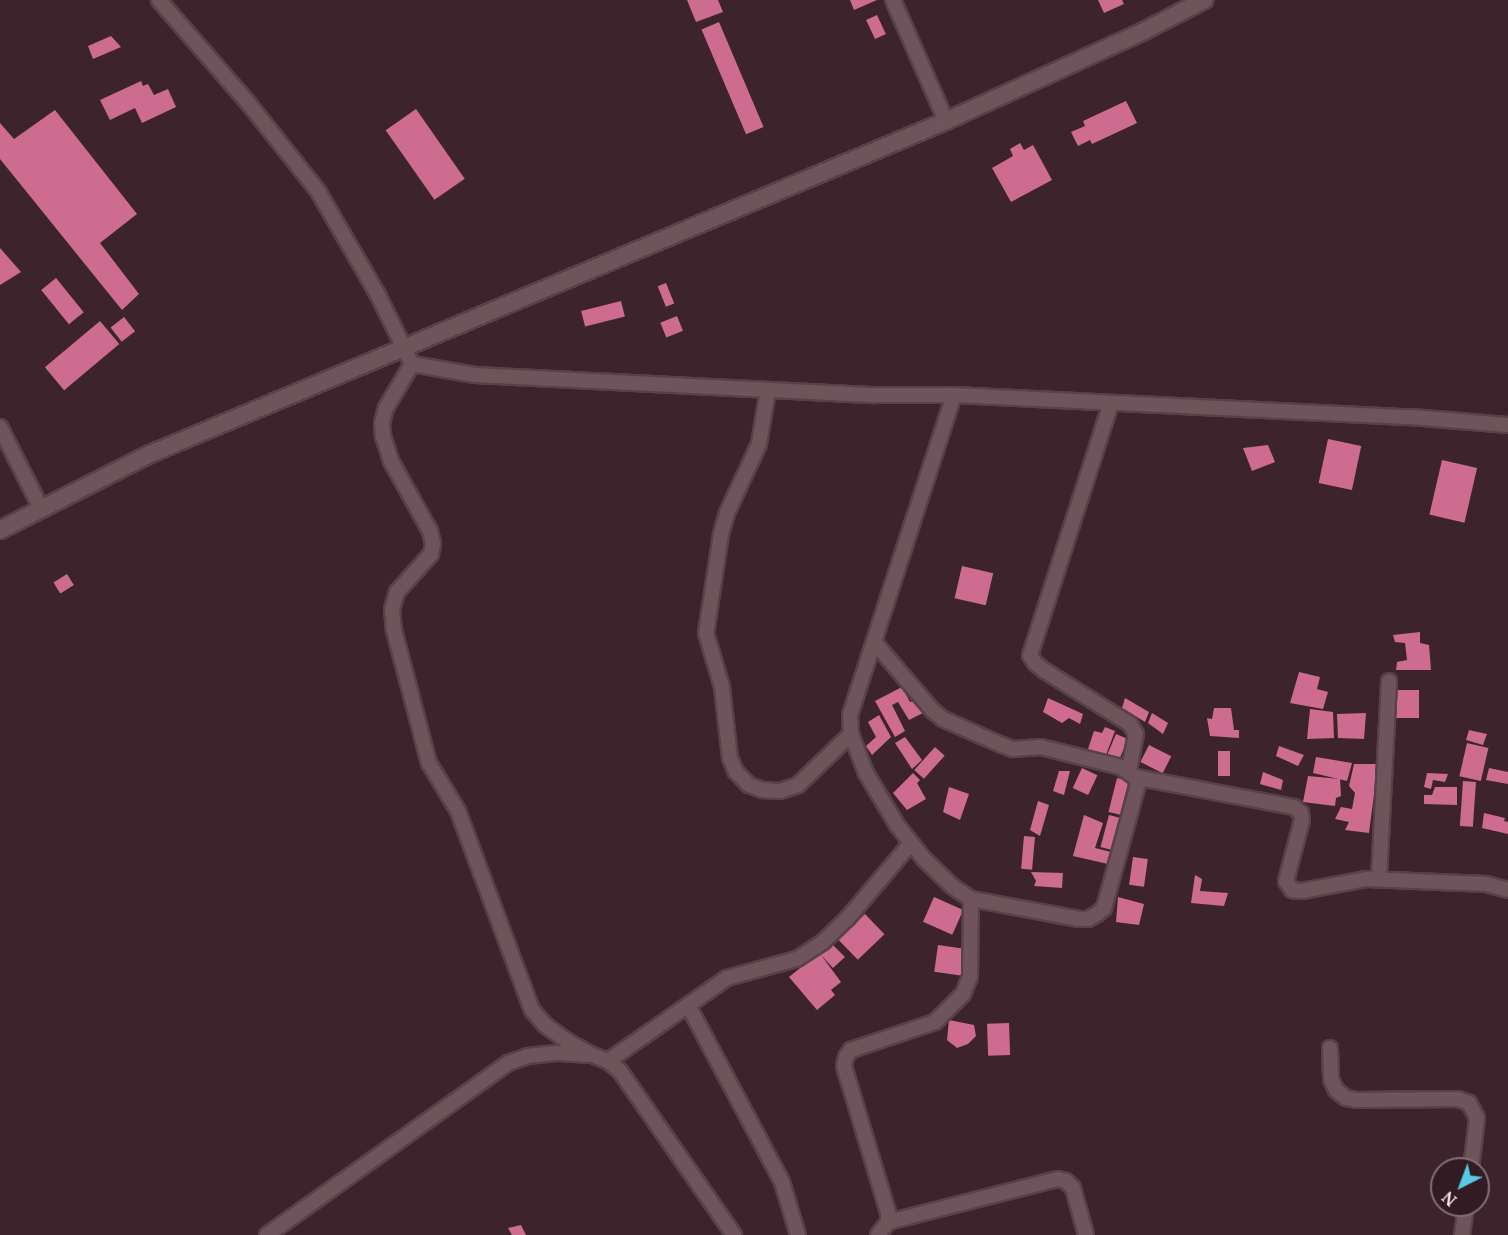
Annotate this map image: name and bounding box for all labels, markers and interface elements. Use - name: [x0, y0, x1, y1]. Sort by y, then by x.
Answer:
- north arrow: [1430, 1157, 1490, 1217]
- text: N: [1437, 1187, 1461, 1211]

